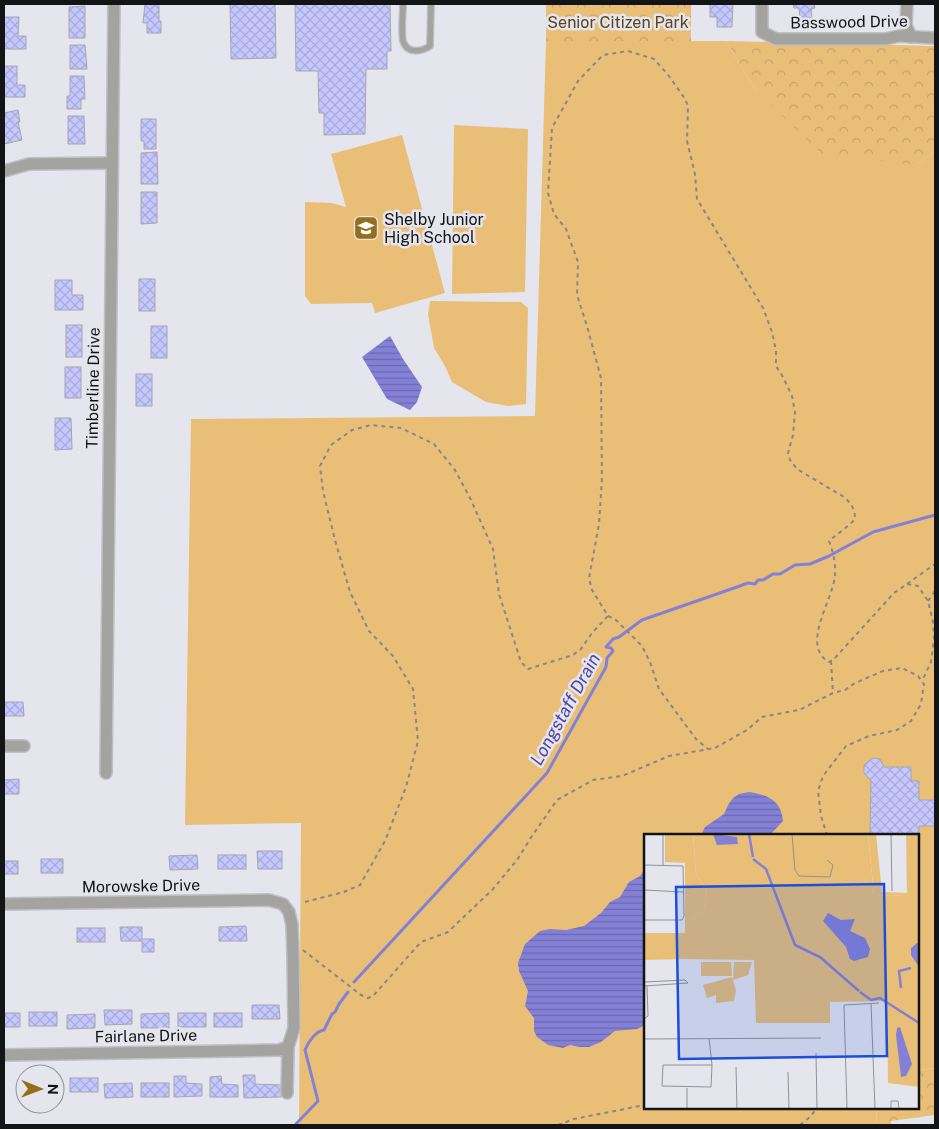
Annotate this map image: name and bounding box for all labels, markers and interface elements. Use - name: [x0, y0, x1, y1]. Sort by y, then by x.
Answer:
- street label: Basswood Drive: [790, 11, 908, 33]
- park label: Senior Citizen Park: [547, 13, 689, 32]
- place label: Shelby Junior High School: [384, 210, 484, 247]
- school or university icon: Shelby Junior High School: [353, 215, 379, 241]
- street label: Timberline Drive: [82, 327, 104, 449]
- water label: Longstaff Drain: [526, 649, 604, 769]
- inset map: [644, 834, 919, 1109]
- street label: Morowske Drive: [82, 875, 200, 897]
- street label: Fairlane Drive: [95, 1026, 197, 1046]
- north arrow: [15, 1064, 65, 1114]
- text: N: [45, 1084, 61, 1095]

